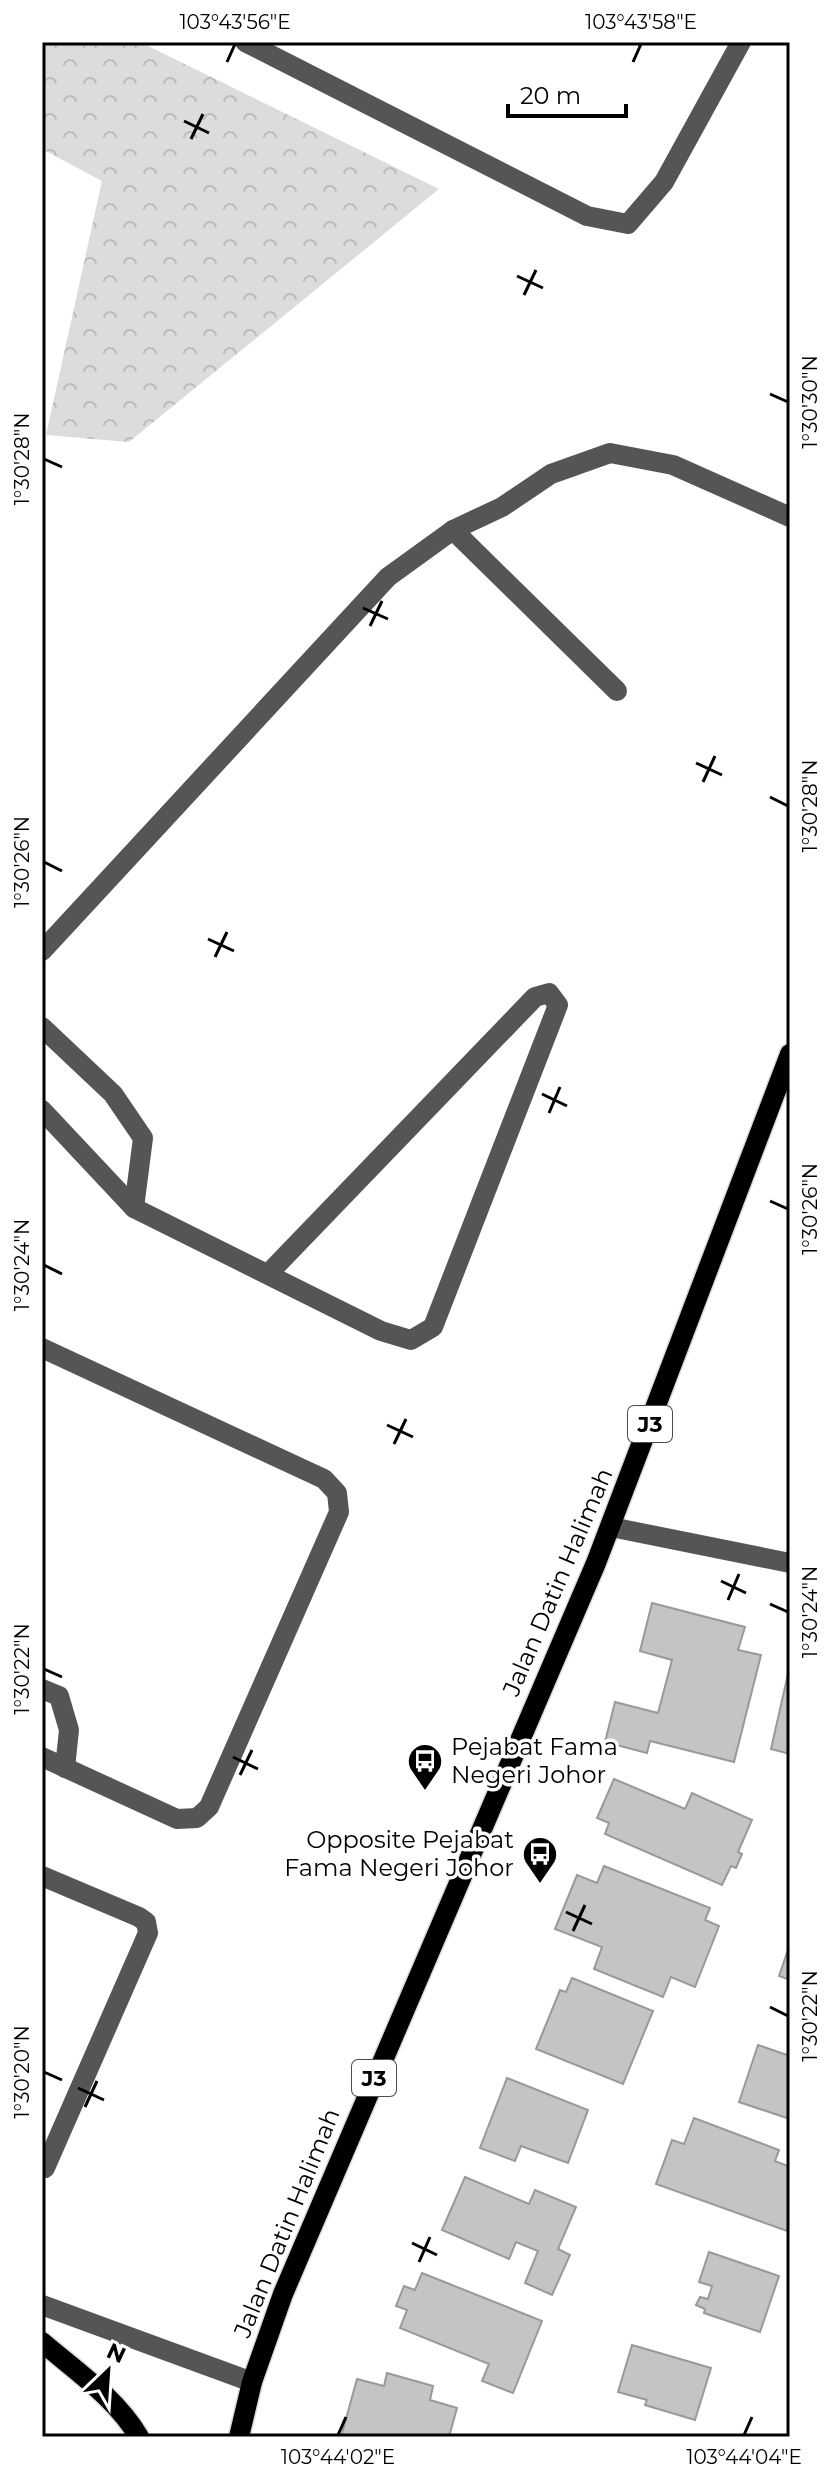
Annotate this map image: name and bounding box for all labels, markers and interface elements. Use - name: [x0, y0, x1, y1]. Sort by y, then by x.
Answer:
- text: 103°43'56"E: [179, 10, 291, 34]
- text: 103°43'58"E: [585, 10, 697, 34]
- scale bar: [508, 68, 626, 118]
- text: 20 m: [520, 81, 581, 110]
- text: 1°30'30"N: [798, 355, 822, 449]
- text: 1°30'28"N: [10, 412, 34, 506]
- text: 1°30'28"N: [798, 759, 822, 853]
- text: 1°30'26"N: [10, 816, 34, 908]
- text: 1°30'26"N: [798, 1163, 822, 1255]
- text: 1°30'24"N: [10, 1219, 34, 1311]
- road number: J3: [628, 1406, 672, 1442]
- street label: Jalan Datin Halimah: [496, 1464, 619, 1701]
- text: 1°30'24"N: [798, 1566, 822, 1658]
- text: 1°30'22"N: [10, 1623, 34, 1715]
- place label: Pejabat Fama Negeri Johor: [451, 1732, 618, 1789]
- bus stop icon: Pejabat Fama Negeri Johor: [406, 1742, 444, 1792]
- place label: Opposite Pejabat Fama Negeri Johor: [284, 1825, 514, 1882]
- bus stop icon: Opposite Pejabat Fama Negeri Johor: [521, 1835, 559, 1885]
- text: 1°30'22"N: [798, 1970, 822, 2062]
- text: 1°30'20"N: [10, 2025, 34, 2119]
- road number: J3: [352, 2060, 396, 2096]
- street label: Jalan Datin Halimah: [227, 2104, 346, 2342]
- north arrow: [68, 2331, 148, 2411]
- text: N: [102, 2337, 130, 2369]
- text: 103°44'02"E: [281, 2445, 395, 2469]
- text: 103°44'04"E: [686, 2445, 802, 2469]

